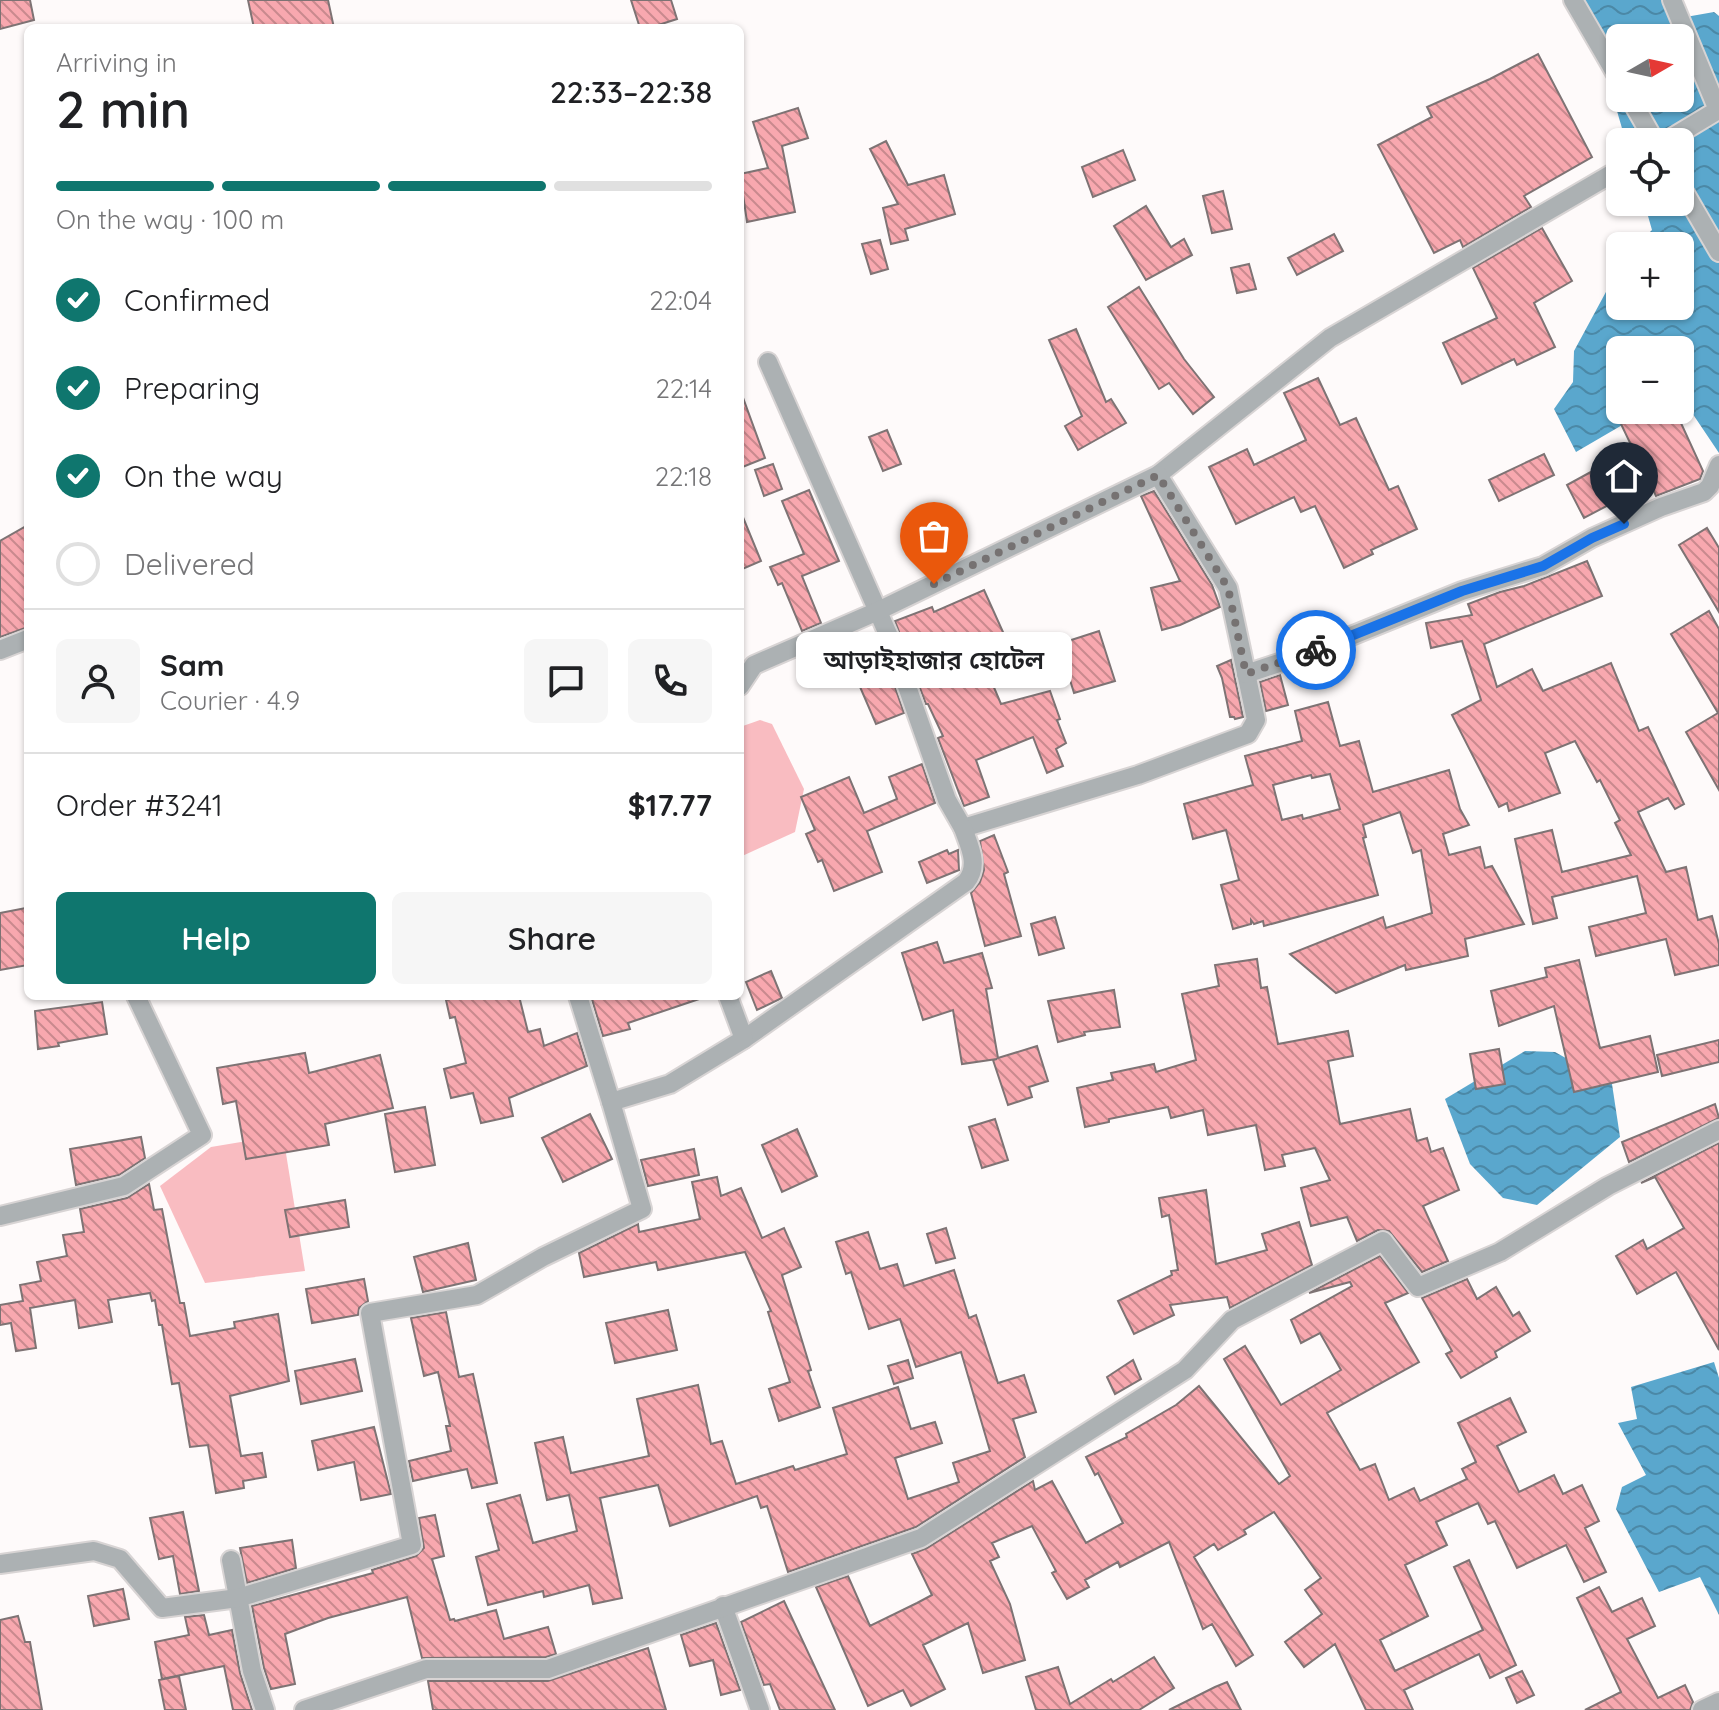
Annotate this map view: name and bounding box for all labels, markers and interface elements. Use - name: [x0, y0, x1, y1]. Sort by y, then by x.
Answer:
- north arrow: [1606, 24, 1694, 112]
- map controls: [1606, 24, 1694, 424]
- text: Arriving in: [56, 46, 177, 79]
- text: 22:33–22:38: [550, 73, 712, 111]
- text: 2 min: [56, 76, 190, 141]
- button: locate: [1606, 128, 1694, 216]
- text: On the way · 100 m: [56, 203, 284, 236]
- button: +: [1606, 232, 1694, 320]
- icon: check: [56, 278, 100, 322]
- text: Confirmed: [124, 281, 270, 319]
- text: 22:04: [649, 284, 712, 317]
- button: −: [1606, 336, 1694, 424]
- icon: check: [56, 366, 100, 410]
- text: Preparing: [124, 369, 260, 407]
- text: 22:14: [655, 372, 712, 405]
- pin: [1590, 442, 1658, 524]
- icon: check: [56, 454, 100, 498]
- icon: home: [1602, 454, 1646, 498]
- text: On the way: [124, 457, 283, 495]
- text: 22:18: [655, 460, 712, 493]
- pin: [900, 502, 968, 584]
- icon: bag: [912, 514, 956, 558]
- text: Delivered: [124, 545, 255, 583]
- courier: [1276, 610, 1356, 690]
- icon: bike: [1294, 628, 1338, 672]
- callout: আড়াইহাজার হোটেল: [796, 632, 1072, 688]
- button: person: [56, 639, 140, 723]
- button: chat: [524, 639, 608, 723]
- button: phone: [628, 639, 712, 723]
- text: আড়াইহাজার হোটেল: [824, 643, 1044, 676]
- text: Sam: [160, 646, 224, 684]
- text: Courier · 4.9: [160, 684, 300, 717]
- text: Order #3241: [56, 786, 223, 824]
- text: $17.77: [628, 786, 712, 824]
- button: Help: [56, 892, 376, 984]
- button: Share: [392, 892, 712, 984]

